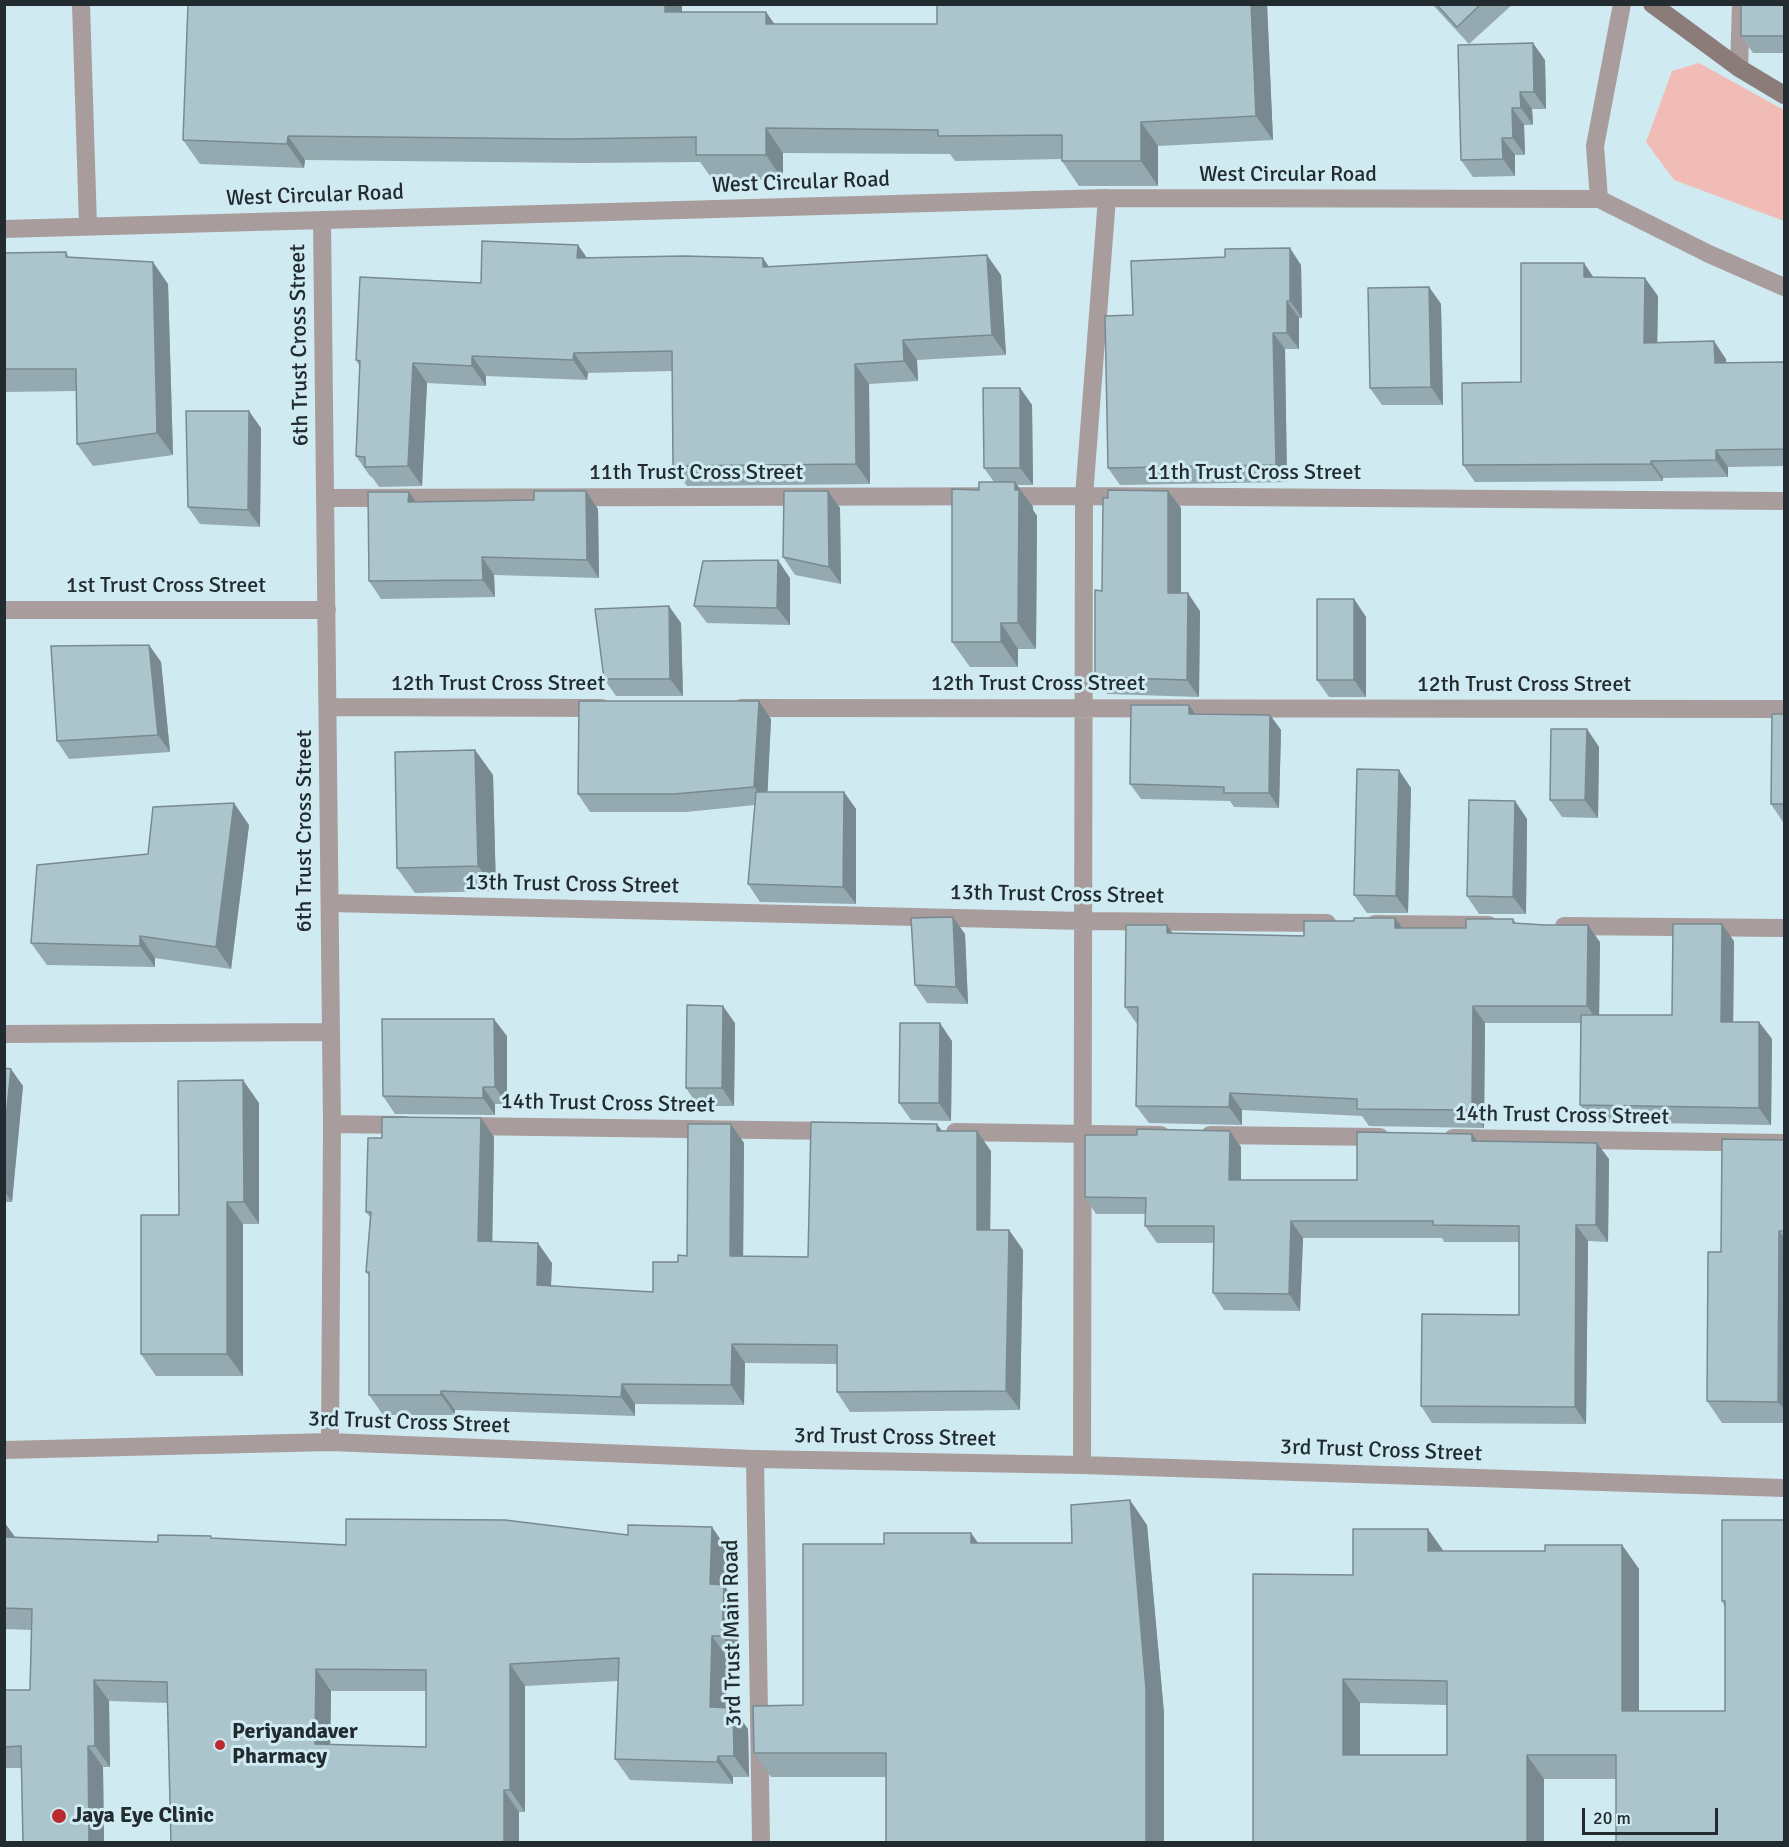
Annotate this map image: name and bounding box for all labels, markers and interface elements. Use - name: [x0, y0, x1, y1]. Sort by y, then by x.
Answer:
- street label: West Circular Road: [1199, 162, 1377, 188]
- street label: West Circular Road: [712, 167, 890, 199]
- street label: West Circular Road: [226, 180, 404, 212]
- street label: 6th Trust Cross Street: [285, 244, 315, 446]
- street label: 11th Trust Cross Street: [589, 460, 803, 486]
- street label: 11th Trust Cross Street: [1147, 460, 1361, 486]
- street label: 1st Trust Cross Street: [66, 573, 266, 599]
- street label: 12th Trust Cross Street: [391, 671, 605, 697]
- street label: 12th Trust Cross Street: [931, 671, 1145, 697]
- street label: 12th Trust Cross Street: [1417, 672, 1631, 698]
- street label: 6th Trust Cross Street: [292, 730, 318, 932]
- street label: 13th Trust Cross Street: [465, 870, 679, 900]
- street label: 13th Trust Cross Street: [950, 880, 1164, 910]
- street label: 14th Trust Cross Street: [501, 1089, 715, 1119]
- street label: 14th Trust Cross Street: [1455, 1101, 1669, 1131]
- street label: 3rd Trust Cross Street: [308, 1406, 510, 1440]
- street label: 3rd Trust Cross Street: [794, 1423, 996, 1453]
- street label: 3rd Trust Cross Street: [1280, 1434, 1482, 1468]
- street label: 3rd Trust Main Road: [718, 1539, 748, 1727]
- place label: Periyandaver Pharmacy: [232, 1719, 358, 1771]
- marker: Periyandaver Pharmacy: [213, 1738, 227, 1752]
- scale bar: [1585, 1796, 1722, 1834]
- place label: Jaya Eye Clinic: [72, 1803, 214, 1829]
- marker: Jaya Eye Clinic: [50, 1807, 68, 1825]
- text: 20 m: [1593, 1807, 1631, 1829]

